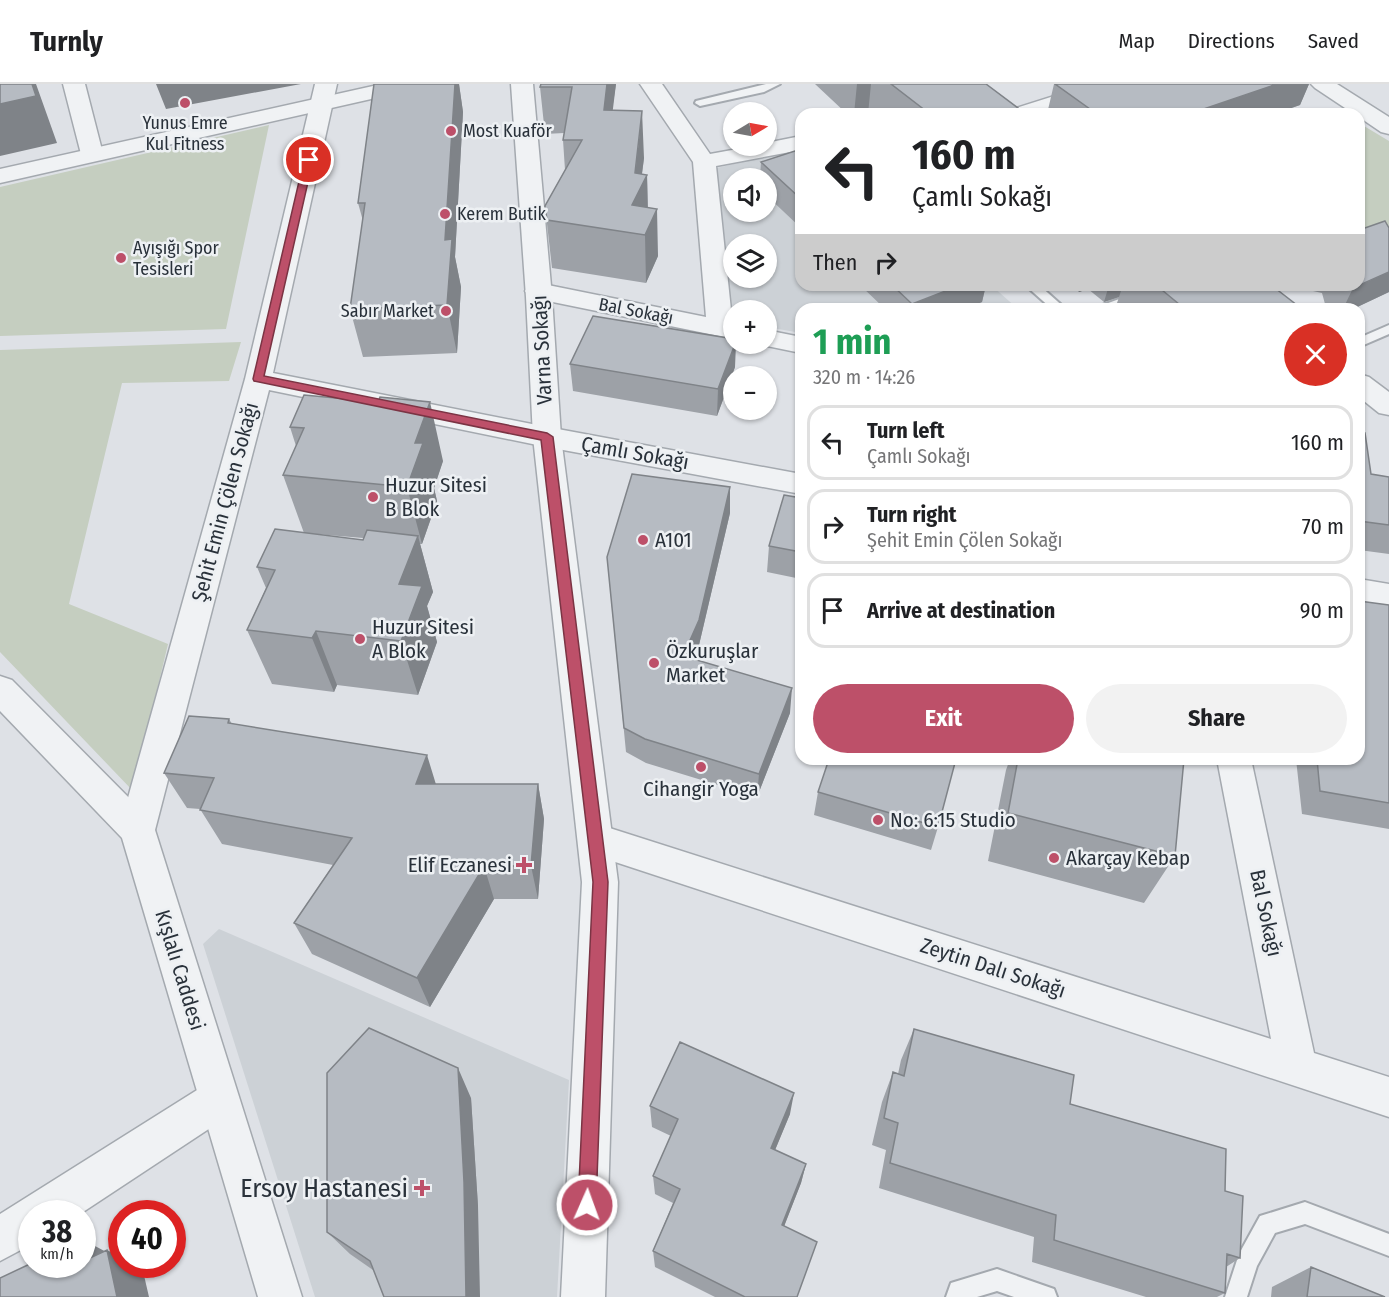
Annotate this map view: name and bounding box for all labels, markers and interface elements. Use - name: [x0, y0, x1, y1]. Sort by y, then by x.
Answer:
- text: Turnly: [30, 25, 103, 58]
- text: Map: [1118, 28, 1155, 54]
- text: Directions: [1188, 28, 1275, 54]
- text: Saved: [1308, 28, 1359, 54]
- marker: Yunus Emre Kul Fitness: [178, 96, 192, 110]
- north arrow: [723, 102, 777, 156]
- map controls: [723, 102, 777, 420]
- place label: Yunus Emre Kul Fitness: [142, 112, 228, 155]
- place label: Most Kuaför: [463, 120, 552, 142]
- marker: Most Kuaför: [444, 124, 458, 138]
- text: 160 m: [912, 130, 1015, 180]
- icon: left: [813, 132, 891, 210]
- pin: [283, 134, 334, 185]
- icon: arrive: [292, 143, 325, 176]
- button: sound: [723, 168, 777, 222]
- text: Çamlı Sokağı: [912, 181, 1052, 213]
- place label: Kerem Butik: [457, 203, 547, 225]
- marker: Kerem Butik: [438, 207, 452, 221]
- button: layers: [723, 234, 777, 288]
- place label: Ayışığı Spor Tesisleri: [133, 237, 219, 280]
- icon: right: [869, 246, 902, 279]
- text: Then: [813, 249, 857, 276]
- marker: Ayışığı Spor Tesisleri: [114, 251, 128, 265]
- street label: Bal Sokağı: [597, 293, 675, 329]
- street label: Varna Sokağı: [526, 294, 558, 406]
- place label: Sabır Market: [341, 300, 434, 322]
- button: +: [723, 300, 777, 354]
- marker: Sabır Market: [439, 304, 453, 318]
- text: 1 min: [813, 320, 891, 364]
- button: close: [1284, 323, 1347, 386]
- text: 320 m · 14:26: [813, 365, 915, 389]
- button: −: [723, 366, 777, 420]
- street label: Şehit Emin Çölen Sokağı: [186, 399, 264, 605]
- text: Turn left: [867, 417, 945, 444]
- icon: left: [816, 426, 849, 459]
- text: 160 m: [1291, 429, 1344, 456]
- street label: Çamlı Sokağı: [579, 431, 691, 475]
- text: Çamlı Sokağı: [867, 444, 971, 468]
- place label: Huzur Sitesi B Blok: [385, 472, 487, 522]
- marker: Huzur Sitesi B Blok: [366, 490, 380, 504]
- text: Turn right: [867, 501, 956, 528]
- icon: right: [816, 510, 849, 543]
- text: 70 m: [1302, 513, 1344, 540]
- place label: A101: [655, 527, 692, 553]
- text: Şehit Emin Çölen Sokağı: [867, 528, 1063, 552]
- marker: A101: [636, 533, 650, 547]
- icon: arrive: [816, 594, 849, 627]
- text: Arrive at destination: [867, 597, 1055, 624]
- text: 90 m: [1300, 597, 1344, 624]
- place label: Huzur Sitesi A Blok: [372, 614, 474, 664]
- marker: Huzur Sitesi A Blok: [353, 632, 367, 646]
- place label: Özkuruşlar Market: [666, 638, 759, 688]
- marker: Özkuruşlar Market: [647, 656, 661, 670]
- button: Exit: [813, 684, 1074, 753]
- button: Share: [1086, 684, 1347, 753]
- marker: Cihangir Yoga: [694, 760, 708, 774]
- place label: Cihangir Yoga: [643, 776, 759, 802]
- place label: No: 6:15 Studio: [890, 807, 1016, 833]
- marker: No: 6:15 Studio: [871, 813, 885, 827]
- place label: Akarçay Kebap: [1066, 845, 1190, 871]
- marker: Akarçay Kebap: [1047, 851, 1061, 865]
- place label: Elif Eczanesi: [408, 852, 512, 878]
- marker: Elif Eczanesi: [517, 858, 531, 872]
- street label: Bal Sokağı: [1244, 867, 1288, 959]
- street label: Kışlalı Caddesi: [149, 907, 211, 1033]
- street label: Zeytin Dalı Sokağı: [917, 932, 1069, 1004]
- place label: Ersoy Hastanesi: [240, 1173, 408, 1204]
- position arrow: [555, 1173, 619, 1237]
- marker: Ersoy Hastanesi: [413, 1179, 431, 1197]
- speed limit sign: 40: [108, 1200, 186, 1278]
- text: 38: [42, 1214, 72, 1250]
- text: km/h: [40, 1245, 74, 1263]

